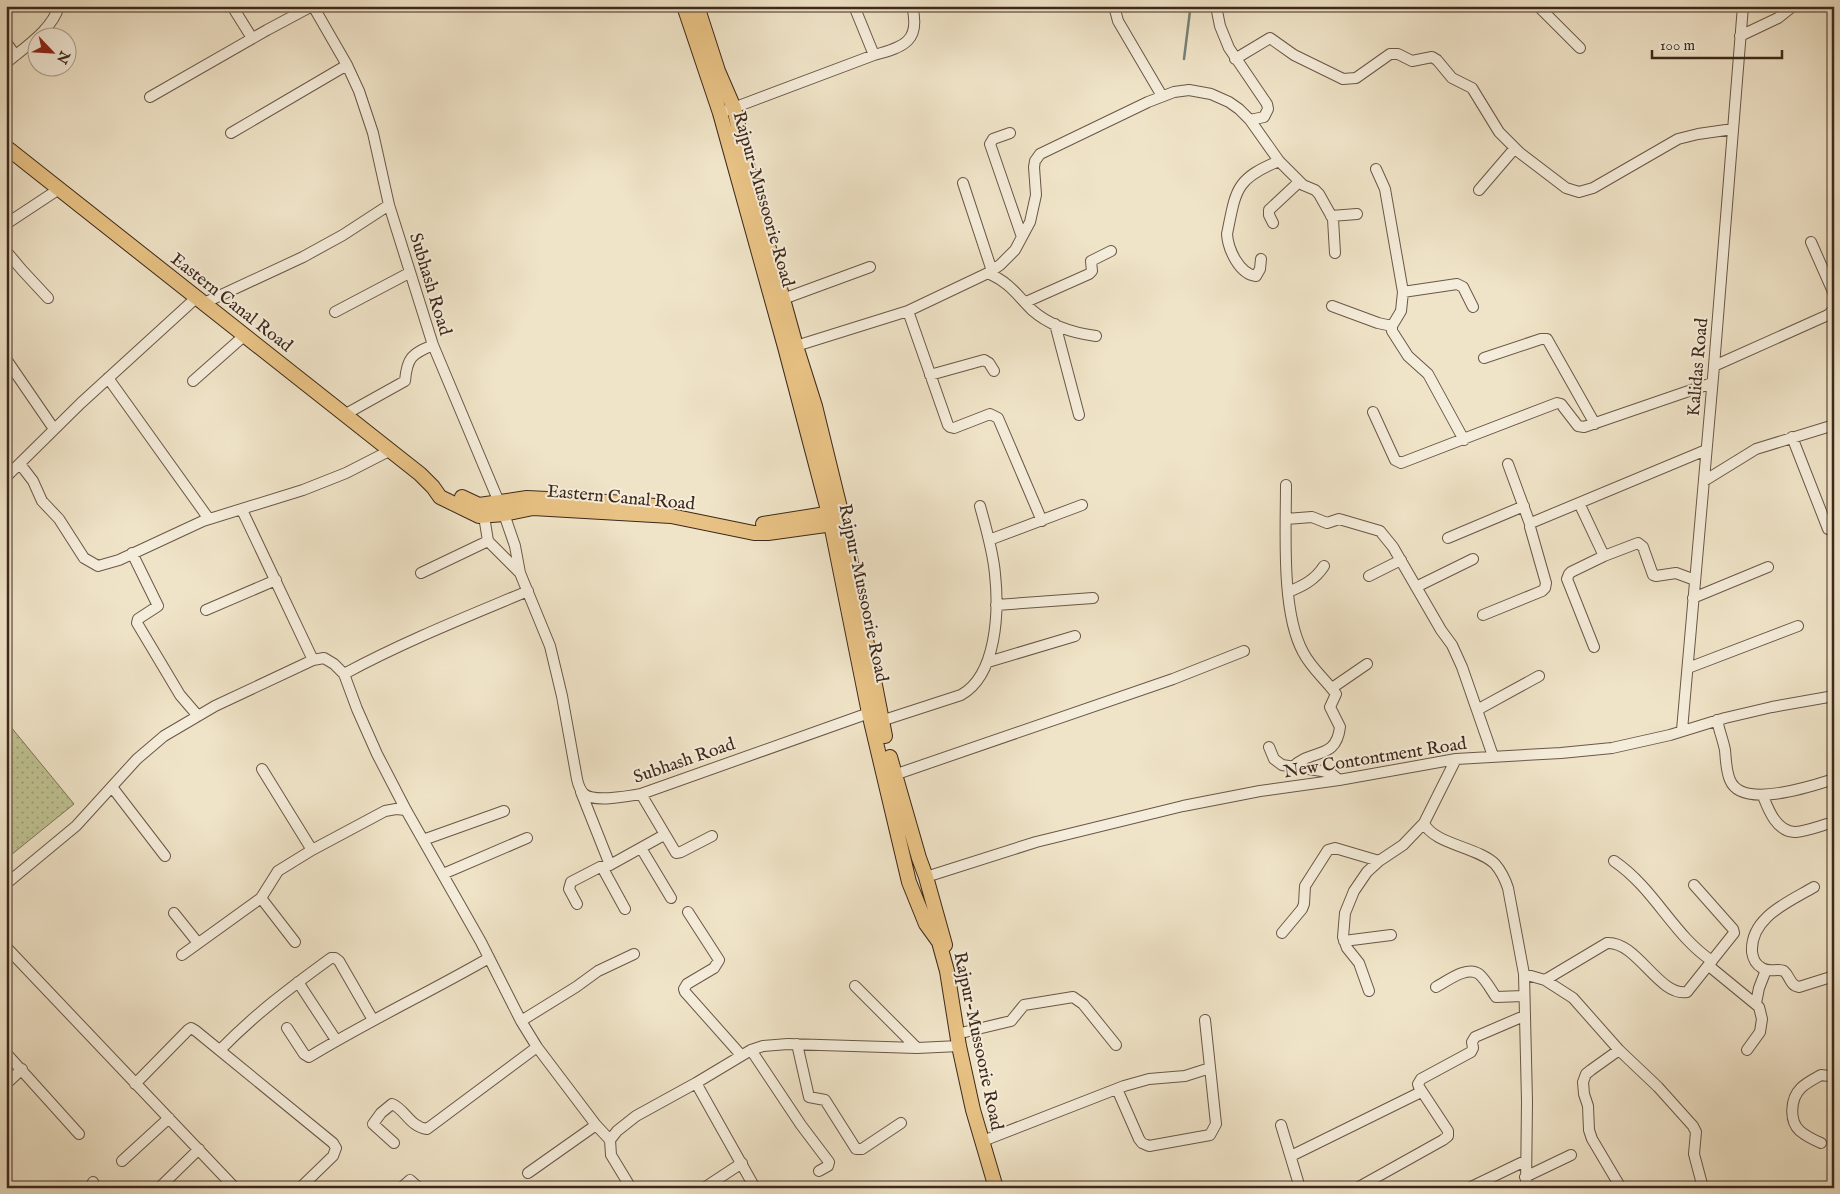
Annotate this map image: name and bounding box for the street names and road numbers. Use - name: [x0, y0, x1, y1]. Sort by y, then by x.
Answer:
- street label: Rajpur-Mussoorie Road: [726, 109, 799, 290]
- street label: Subhash Road: [403, 230, 456, 339]
- street label: Eastern Canal Road: [165, 248, 297, 358]
- street label: Kalidas Road: [1683, 317, 1714, 417]
- street label: Eastern Canal Road: [546, 481, 696, 516]
- street label: Rajpur-Mussoorie Road: [832, 502, 893, 685]
- street label: Subhash Road: [631, 733, 739, 790]
- street label: New Contontment Road: [1282, 733, 1469, 784]
- street label: Rajpur-Mussoorie Road: [947, 950, 1008, 1133]

